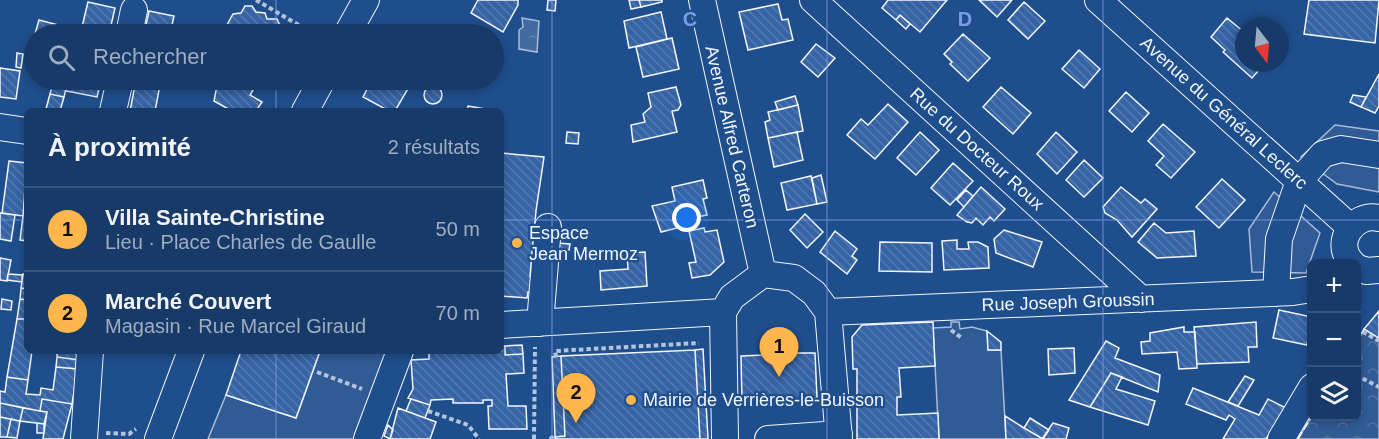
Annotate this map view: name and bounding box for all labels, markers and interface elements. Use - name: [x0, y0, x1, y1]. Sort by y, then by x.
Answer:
- text: C: [683, 8, 697, 30]
- text: D: [958, 8, 972, 30]
- north arrow: [1235, 18, 1289, 72]
- search box: [24, 24, 504, 90]
- street label: Avenue du Général Leclerc: [1136, 33, 1312, 193]
- icon: search: [45, 41, 78, 74]
- text: Rechercher: [93, 44, 207, 69]
- street label: Avenue Alfred Carteron: [701, 44, 763, 230]
- street label: Rue du Docteur Roux: [906, 84, 1048, 214]
- text: À proximité: [48, 132, 191, 162]
- text: 2 résultats: [388, 136, 480, 158]
- your location: [672, 203, 701, 232]
- text: Villa Sainte-Christine: [105, 205, 325, 230]
- text: 1: [62, 218, 73, 240]
- text: 50 m: [436, 218, 480, 240]
- place label: Espace Jean Mermoz: [529, 223, 638, 264]
- text: Lieu · Place Charles de Gaulle: [105, 231, 376, 253]
- marker: Espace Jean Mermoz: [510, 236, 524, 250]
- map controls: [1307, 259, 1361, 421]
- button: +: [1307, 259, 1361, 313]
- text: Marché Couvert: [105, 289, 271, 314]
- street label: Rue Joseph Groussin: [981, 289, 1155, 315]
- text: 2: [62, 302, 73, 324]
- text: 70 m: [436, 302, 480, 324]
- button: −: [1307, 313, 1361, 367]
- text: Magasin · Rue Marcel Giraud: [105, 315, 366, 337]
- pin: 1: [760, 328, 798, 377]
- button: layers: [1307, 367, 1361, 421]
- pin: 2: [556, 374, 596, 423]
- place label: Mairie de Verrières-le-Buisson: [643, 390, 884, 410]
- marker: Mairie de Verrières-le-Buisson: [624, 393, 638, 407]

